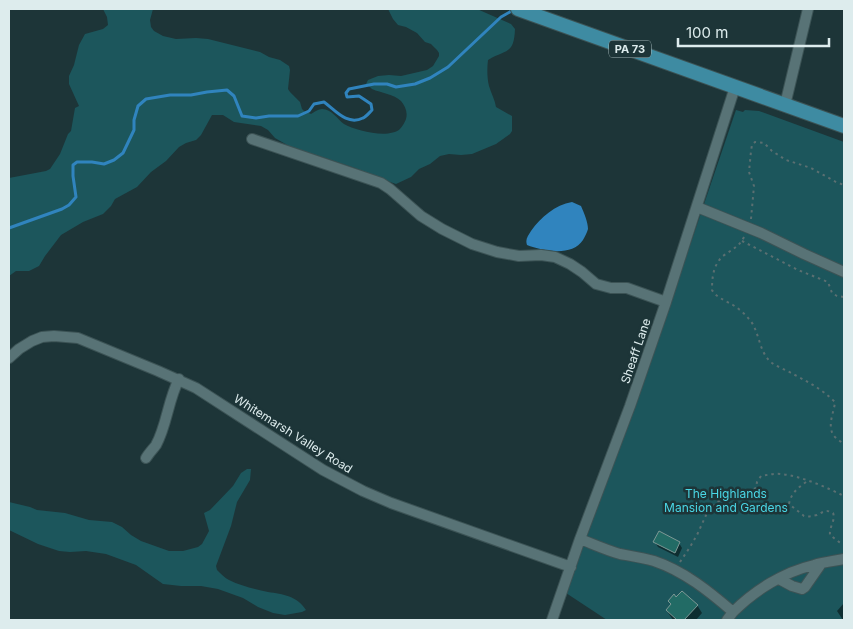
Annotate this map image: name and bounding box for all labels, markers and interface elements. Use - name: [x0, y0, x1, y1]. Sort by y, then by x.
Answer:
- scale bar: [678, 15, 829, 47]
- text: 100 m: [686, 23, 728, 42]
- road number: PA 73: [609, 41, 651, 58]
- street label: Sheaff Lane: [617, 316, 654, 385]
- street label: Whitemarsh Valley Road: [231, 391, 355, 476]
- park label: The Highlands Mansion and Gardens: [664, 486, 788, 515]

